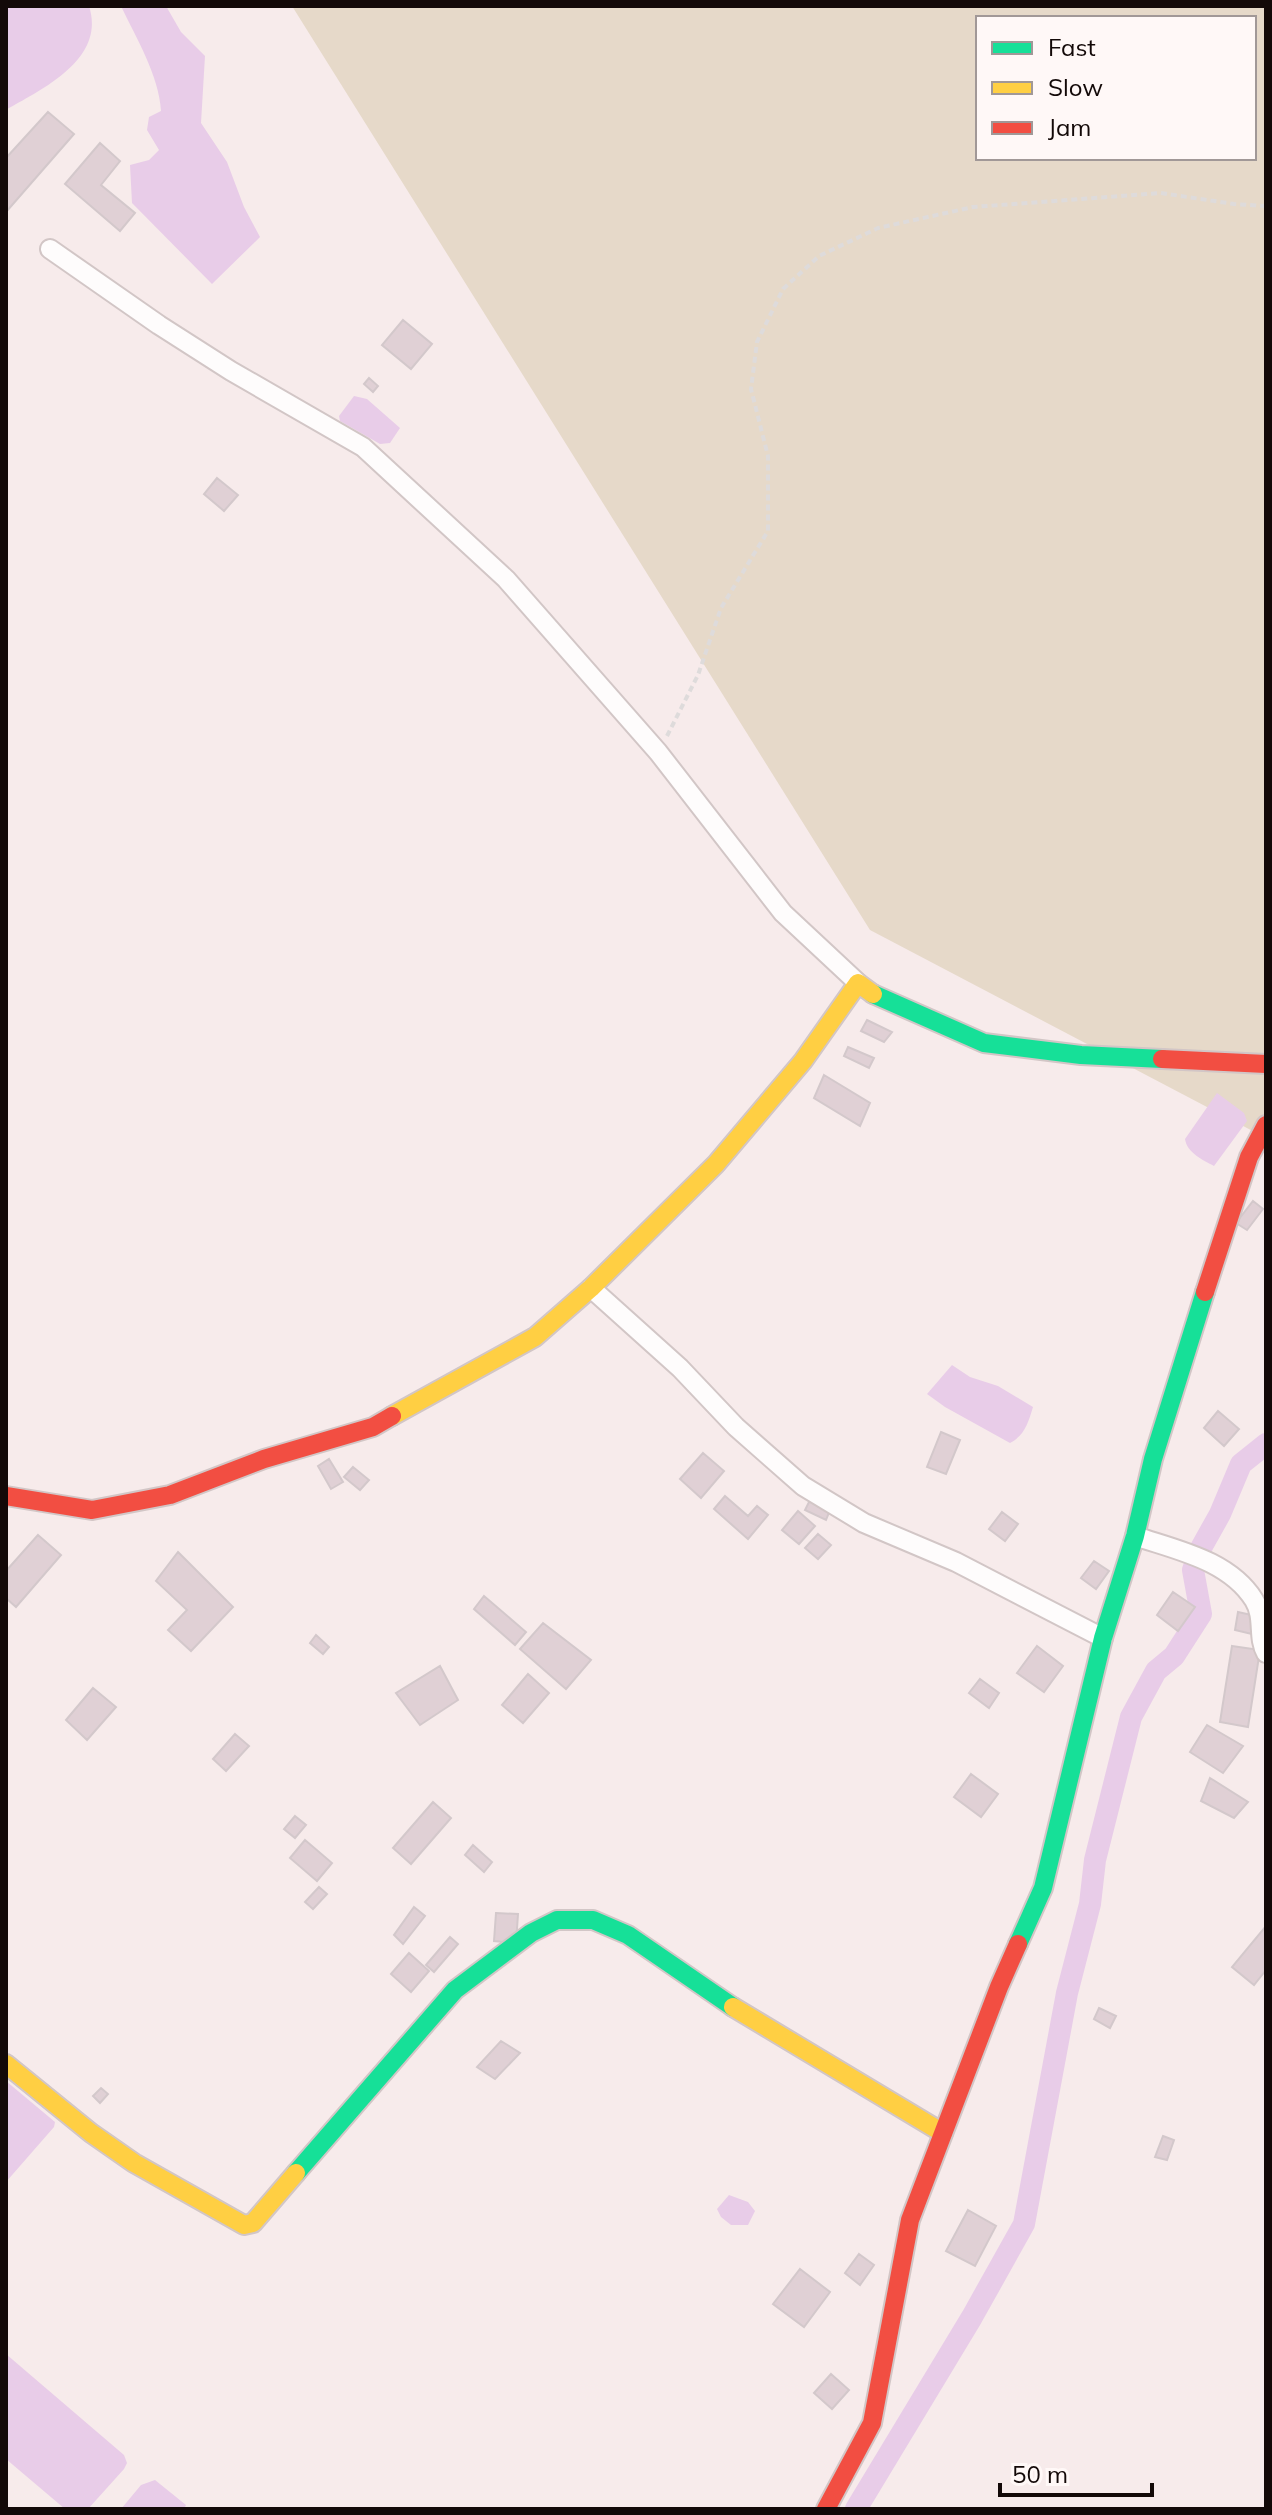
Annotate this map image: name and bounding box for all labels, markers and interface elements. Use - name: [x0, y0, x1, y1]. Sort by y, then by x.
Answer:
- legend: [976, 16, 1256, 160]
- text: Fast: [1048, 32, 1096, 62]
- text: Slow: [1048, 72, 1103, 102]
- text: Jam: [1048, 112, 1091, 142]
- scale bar: [1000, 2447, 1152, 2497]
- text: 50 m: [1012, 2459, 1068, 2489]

